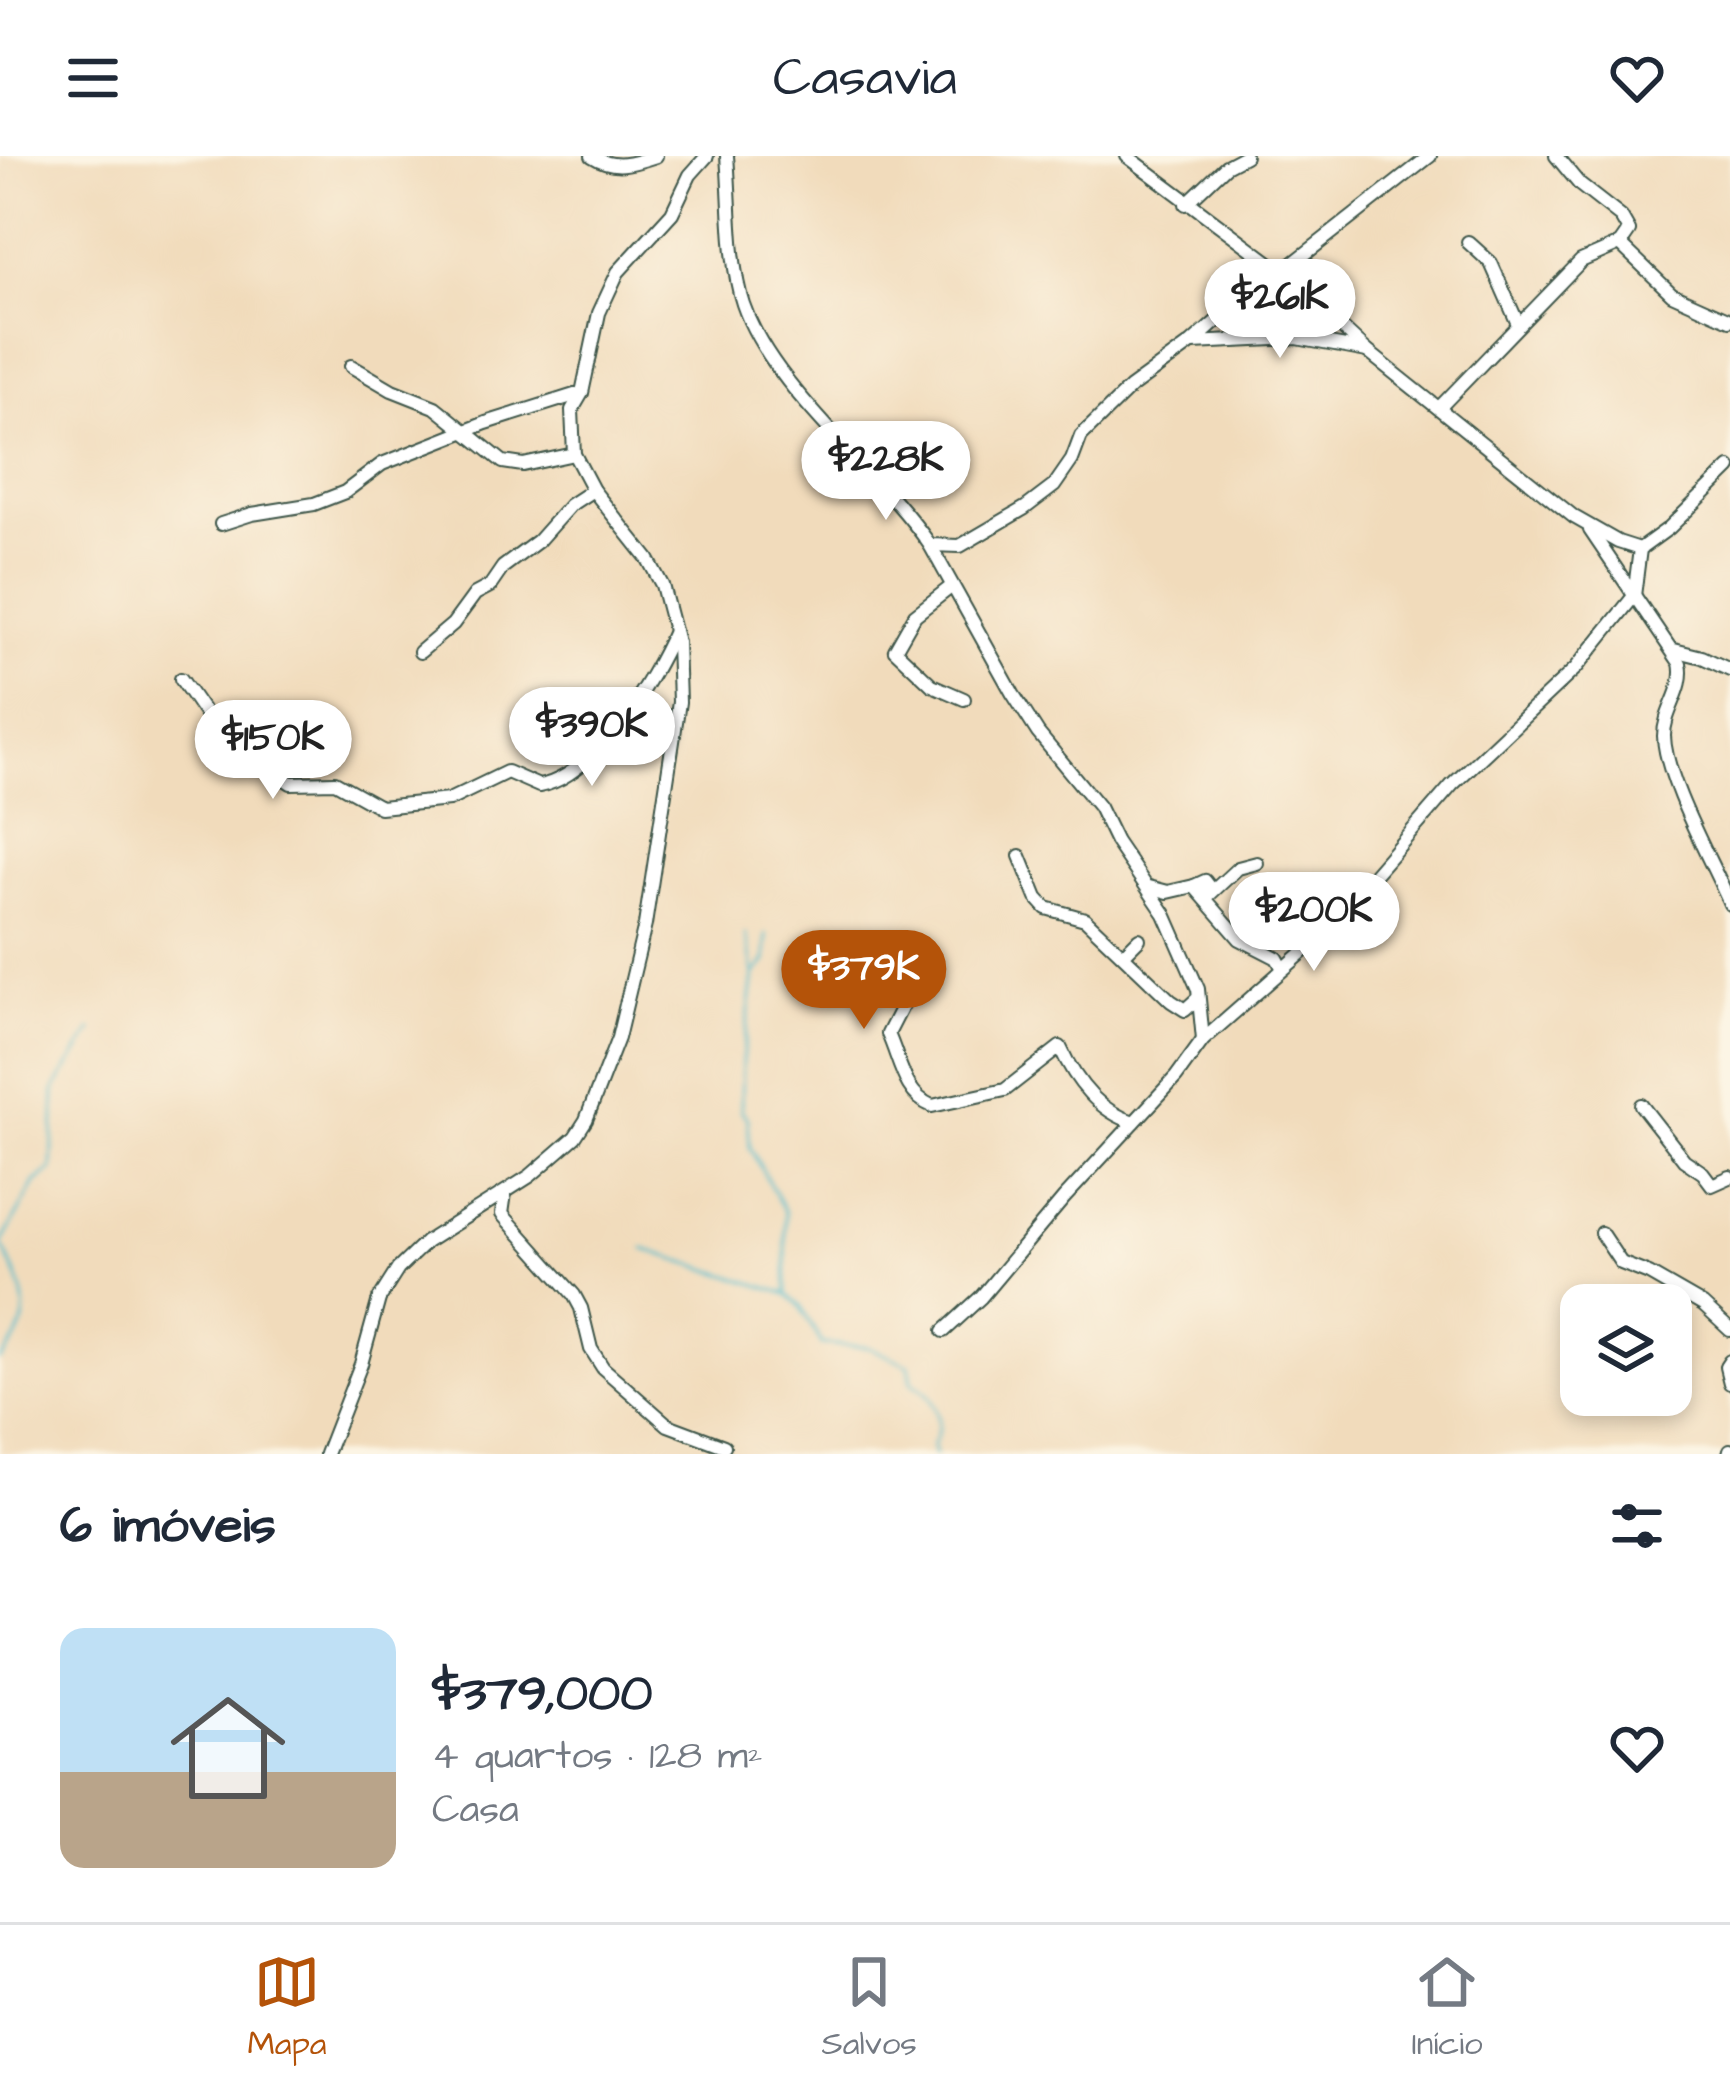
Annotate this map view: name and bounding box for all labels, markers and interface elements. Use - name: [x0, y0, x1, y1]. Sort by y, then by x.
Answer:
- text: Casavia: [773, 41, 957, 116]
- icon: menu: [60, 45, 126, 111]
- icon: heart: [1604, 45, 1670, 111]
- pin: $261K: [1196, 259, 1364, 361]
- text: $261K: [1231, 271, 1329, 325]
- pin: $228K: [802, 421, 970, 523]
- text: $228K: [828, 433, 944, 487]
- pin: $390K: [508, 687, 676, 789]
- text: $390K: [536, 699, 648, 753]
- pin: $150K: [189, 700, 357, 802]
- text: $150K: [222, 712, 324, 766]
- pin: $200K: [1230, 872, 1398, 974]
- text: $200K: [1256, 884, 1372, 938]
- pin: $379K: [780, 930, 948, 1032]
- text: $379K: [808, 942, 920, 996]
- map controls: [1560, 1284, 1692, 1416]
- button: layers: [1560, 1284, 1692, 1416]
- text: 6 imóveis: [60, 1491, 276, 1562]
- icon: filters: [1604, 1493, 1670, 1559]
- text: $379,000: [432, 1659, 652, 1730]
- icon: home: [156, 1676, 300, 1820]
- icon: heart: [1604, 1715, 1670, 1781]
- text: 4 quartos · 128 m²: [432, 1730, 763, 1784]
- text: Casa: [432, 1784, 519, 1838]
- tab: Mapa: [247, 1949, 327, 2067]
- tab: Salvos: [821, 1949, 917, 2067]
- tab: Início: [1412, 1949, 1483, 2067]

